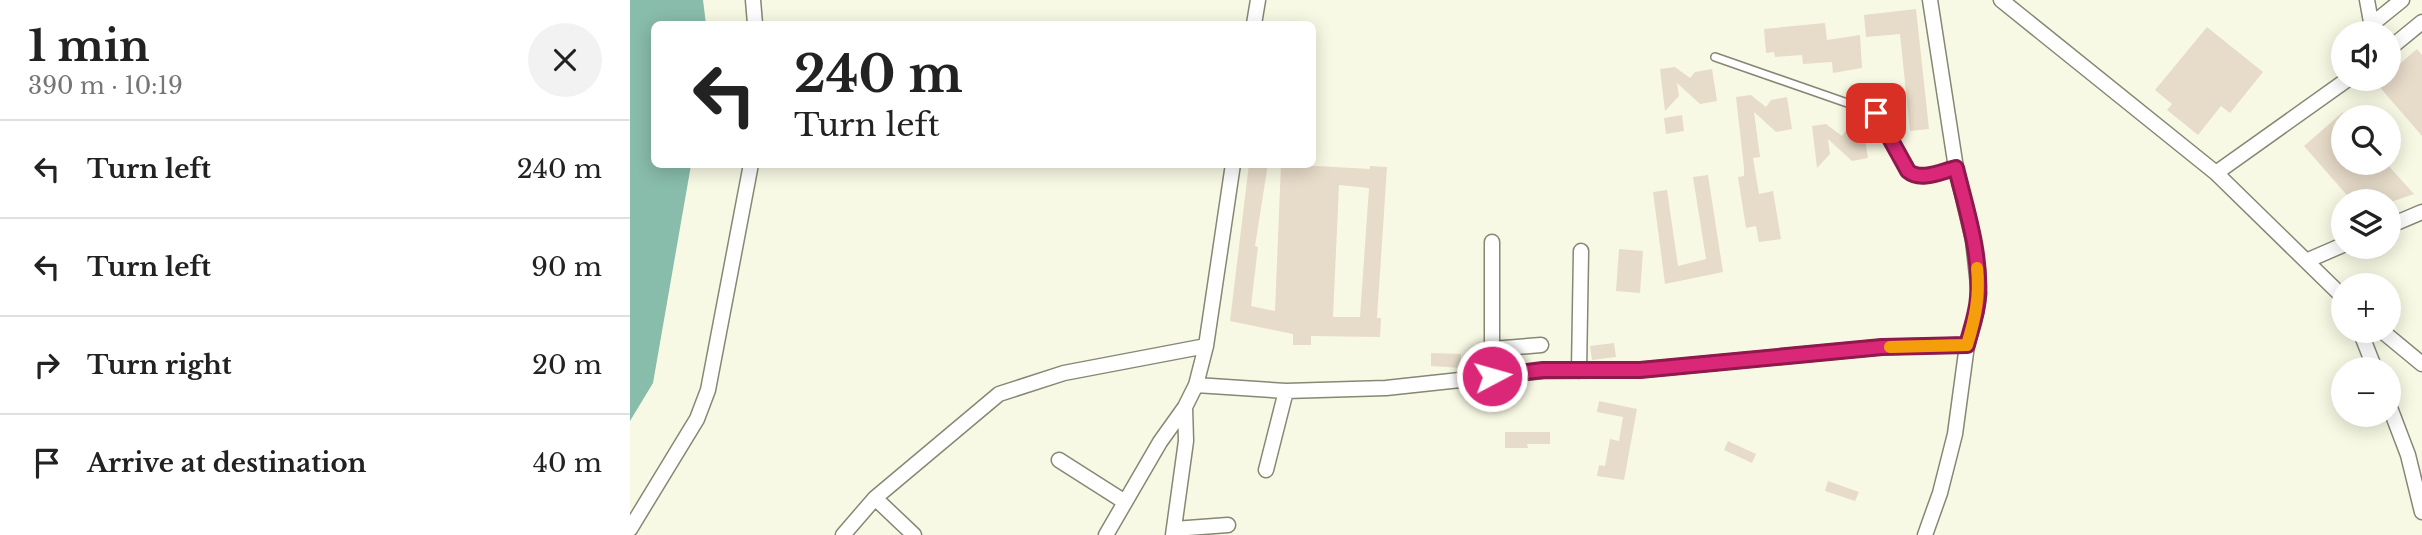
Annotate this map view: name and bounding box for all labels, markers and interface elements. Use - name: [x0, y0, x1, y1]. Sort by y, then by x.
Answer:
- text: 1 min: [28, 20, 150, 72]
- map controls: [2331, 21, 2401, 427]
- button: sound: [2331, 21, 2401, 91]
- button: close: [528, 23, 602, 97]
- text: 240 m: [794, 44, 963, 105]
- icon: left: [679, 49, 770, 140]
- text: 390 m · 10:19: [28, 72, 183, 100]
- pin: [1846, 83, 1906, 143]
- icon: arrive: [1857, 94, 1895, 132]
- text: Turn left: [794, 105, 940, 145]
- button: search: [2331, 105, 2401, 175]
- icon: left: [28, 150, 66, 188]
- text: Turn left: [87, 153, 211, 185]
- text: 240 m: [517, 153, 602, 185]
- button: layers: [2331, 189, 2401, 259]
- icon: left: [28, 248, 66, 286]
- text: Turn left: [87, 251, 211, 283]
- text: 90 m: [531, 251, 602, 283]
- button: +: [2331, 273, 2401, 343]
- position arrow: [1455, 339, 1529, 413]
- icon: right: [28, 346, 66, 384]
- text: Turn right: [87, 349, 232, 381]
- text: 20 m: [532, 349, 602, 381]
- button: −: [2331, 357, 2401, 427]
- icon: arrive: [28, 444, 66, 482]
- text: Arrive at destination: [87, 447, 367, 479]
- text: 40 m: [533, 447, 602, 479]

